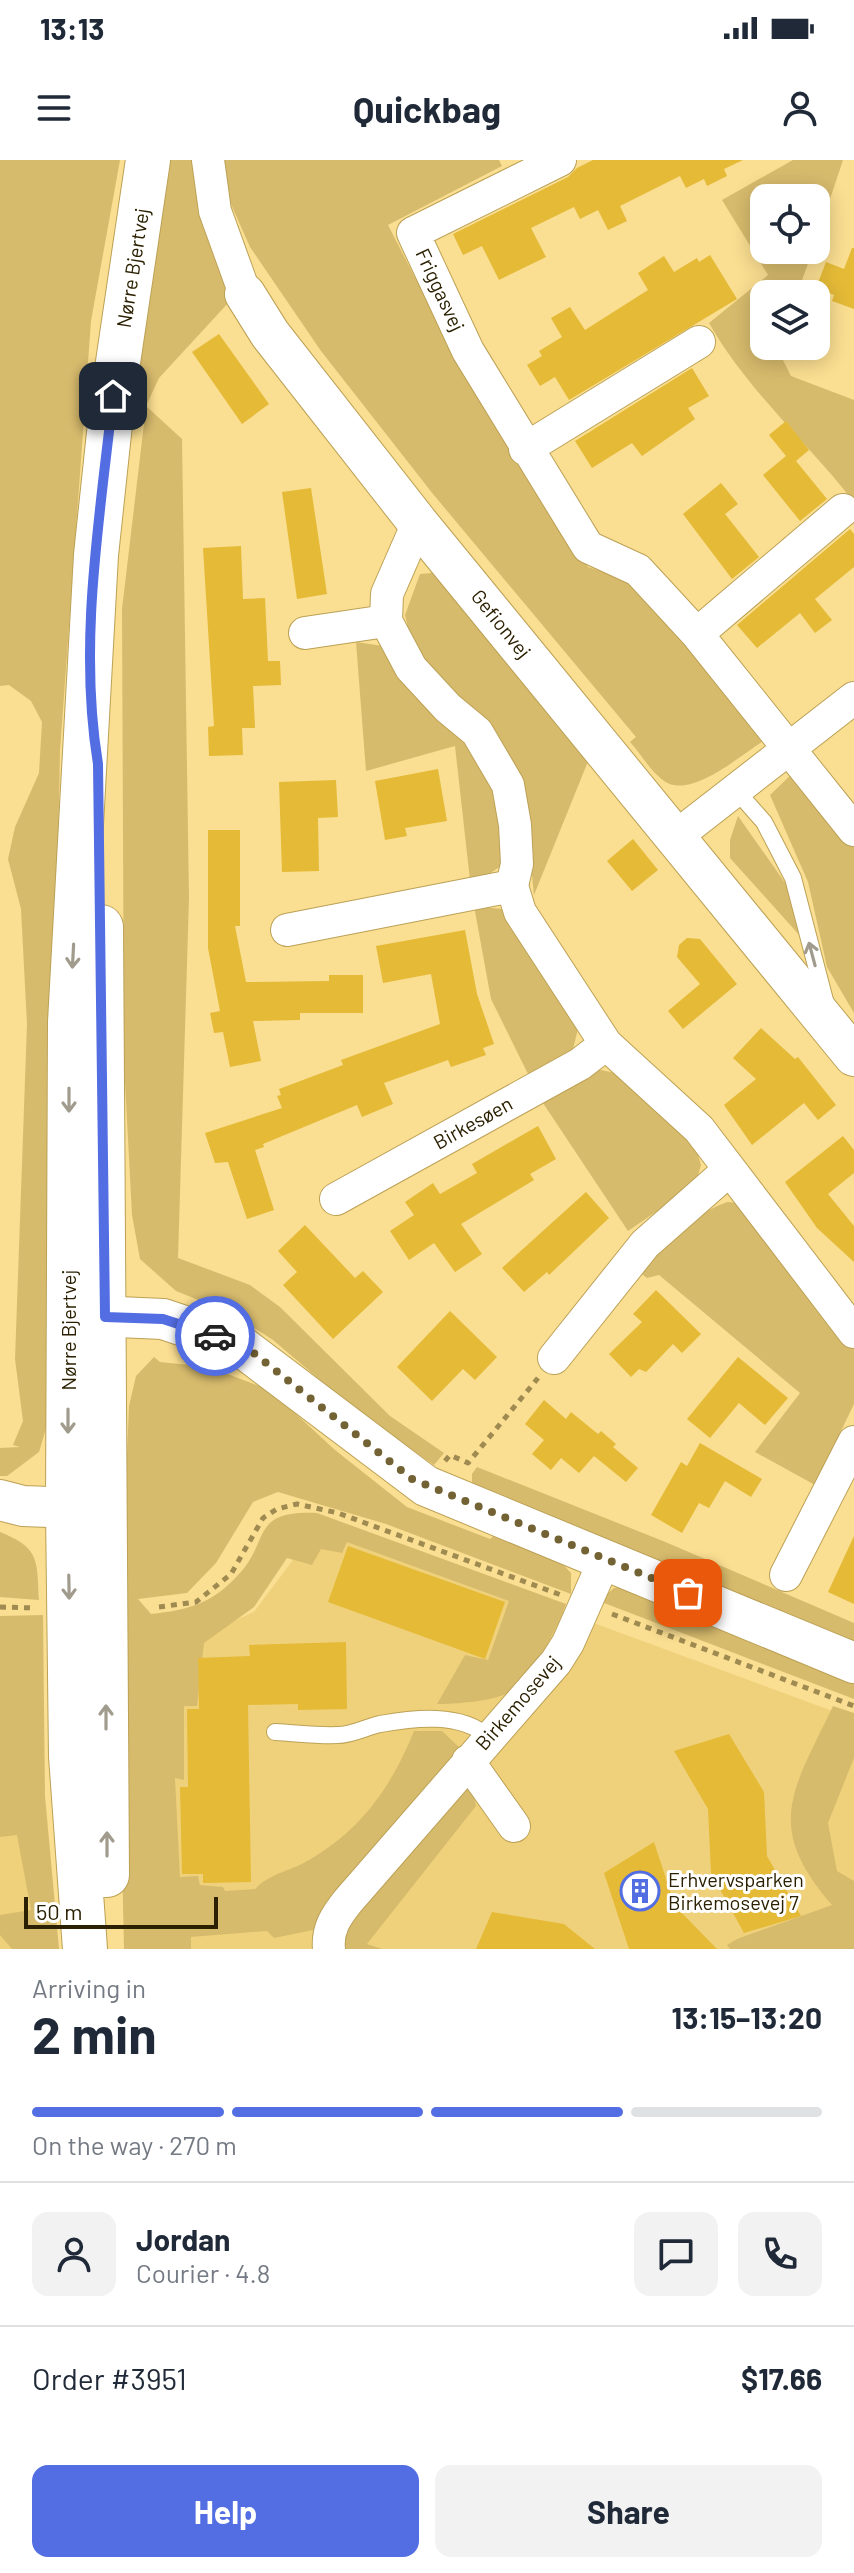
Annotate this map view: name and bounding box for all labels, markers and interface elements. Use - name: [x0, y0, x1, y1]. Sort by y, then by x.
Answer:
- text: 13:13: [40, 10, 105, 46]
- icon: menu: [32, 86, 76, 130]
- icon: person: [778, 86, 822, 130]
- text: Quickbag: [353, 87, 501, 130]
- map controls: [750, 184, 830, 360]
- button: locate: [750, 184, 830, 264]
- street label: Nørre Bjertvej: [111, 206, 153, 329]
- street label: Friggasvej: [411, 244, 471, 335]
- button: layers: [750, 280, 830, 360]
- pin: [79, 362, 147, 430]
- icon: home: [91, 374, 135, 418]
- street label: Gefionvej: [467, 584, 537, 663]
- one-way arrow: [804, 941, 819, 967]
- one-way arrow: [65, 942, 80, 969]
- one-way arrow: [61, 1086, 77, 1113]
- street label: Birkesøen: [429, 1091, 516, 1154]
- street label: Nørre Bjertvej: [56, 1270, 80, 1390]
- courier: [175, 1296, 255, 1376]
- icon: car: [193, 1314, 237, 1358]
- one-way arrow: [60, 1407, 76, 1434]
- pin: [654, 1559, 722, 1627]
- icon: bag: [666, 1571, 710, 1615]
- one-way arrow: [61, 1573, 77, 1600]
- street label: Birkemosevej: [470, 1650, 565, 1754]
- one-way arrow: [98, 1704, 114, 1731]
- one-way arrow: [99, 1831, 115, 1858]
- place label: Erhvervsparken Birkemosevej 7: [668, 1867, 804, 1914]
- building icon: Erhvervsparken Birkemosevej 7: [619, 1870, 661, 1912]
- scale bar: [24, 1893, 218, 1929]
- text: 50 m: [36, 1898, 82, 1924]
- text: Arriving in: [32, 1972, 146, 2003]
- text: 13:15–13:20: [672, 1999, 822, 2035]
- text: 2 min: [32, 2002, 157, 2064]
- text: On the way · 270 m: [32, 2129, 237, 2160]
- button: person: [32, 2212, 116, 2296]
- button: chat: [634, 2212, 718, 2296]
- button: phone: [738, 2212, 822, 2296]
- text: Jordan: [136, 2221, 231, 2257]
- text: Courier · 4.8: [136, 2257, 270, 2288]
- text: Order #3951: [32, 2360, 187, 2396]
- text: $17.66: [741, 2360, 822, 2396]
- button: Help: [32, 2465, 419, 2557]
- button: Share: [435, 2465, 822, 2557]

